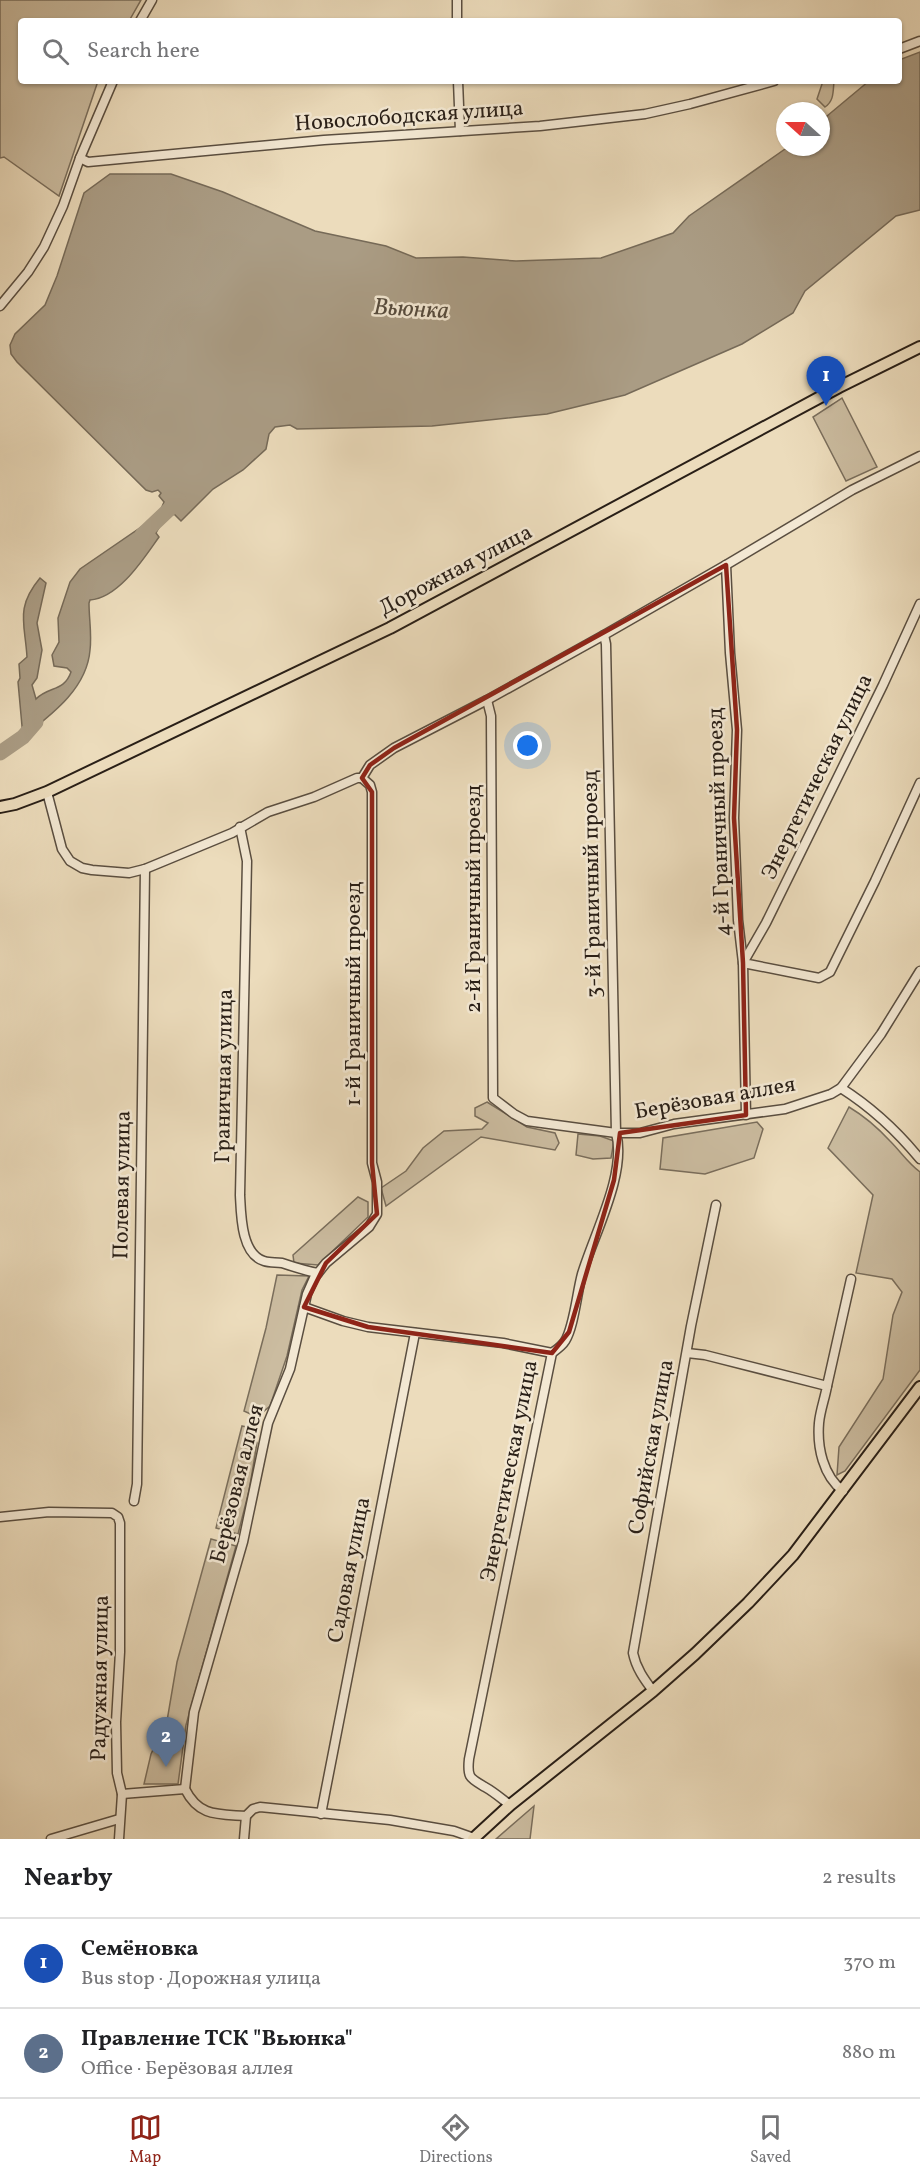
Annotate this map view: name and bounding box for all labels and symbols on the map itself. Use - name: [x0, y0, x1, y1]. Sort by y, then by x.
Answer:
- street label: Новослободская улица: [293, 94, 525, 140]
- north arrow: [776, 102, 830, 156]
- water label: Вьюнка: [372, 291, 450, 329]
- pin: 1: [806, 356, 846, 406]
- street label: Дорожная улица: [374, 517, 538, 625]
- street label: Энергетическая улица: [755, 669, 881, 885]
- street label: 4-й Граничный проезд: [700, 706, 739, 937]
- your location: [513, 731, 542, 760]
- street label: 3-й Граничный проезд: [576, 769, 610, 998]
- street label: 2-й Граничный проезд: [459, 784, 490, 1013]
- street label: 1-й Граничный проезд: [339, 881, 370, 1106]
- street label: Граничная улица: [208, 988, 242, 1163]
- street label: Берёзовая аллея: [632, 1070, 798, 1128]
- street label: Полевая улица: [106, 1110, 140, 1260]
- street label: Энергетическая улица: [473, 1357, 547, 1585]
- street label: Софийская улица: [621, 1357, 683, 1537]
- street label: Берёзовая аллея: [203, 1401, 273, 1567]
- street label: Садовая улица: [321, 1494, 379, 1646]
- street label: Радужная улица: [84, 1595, 118, 1761]
- pin: 2: [146, 1718, 186, 1767]

